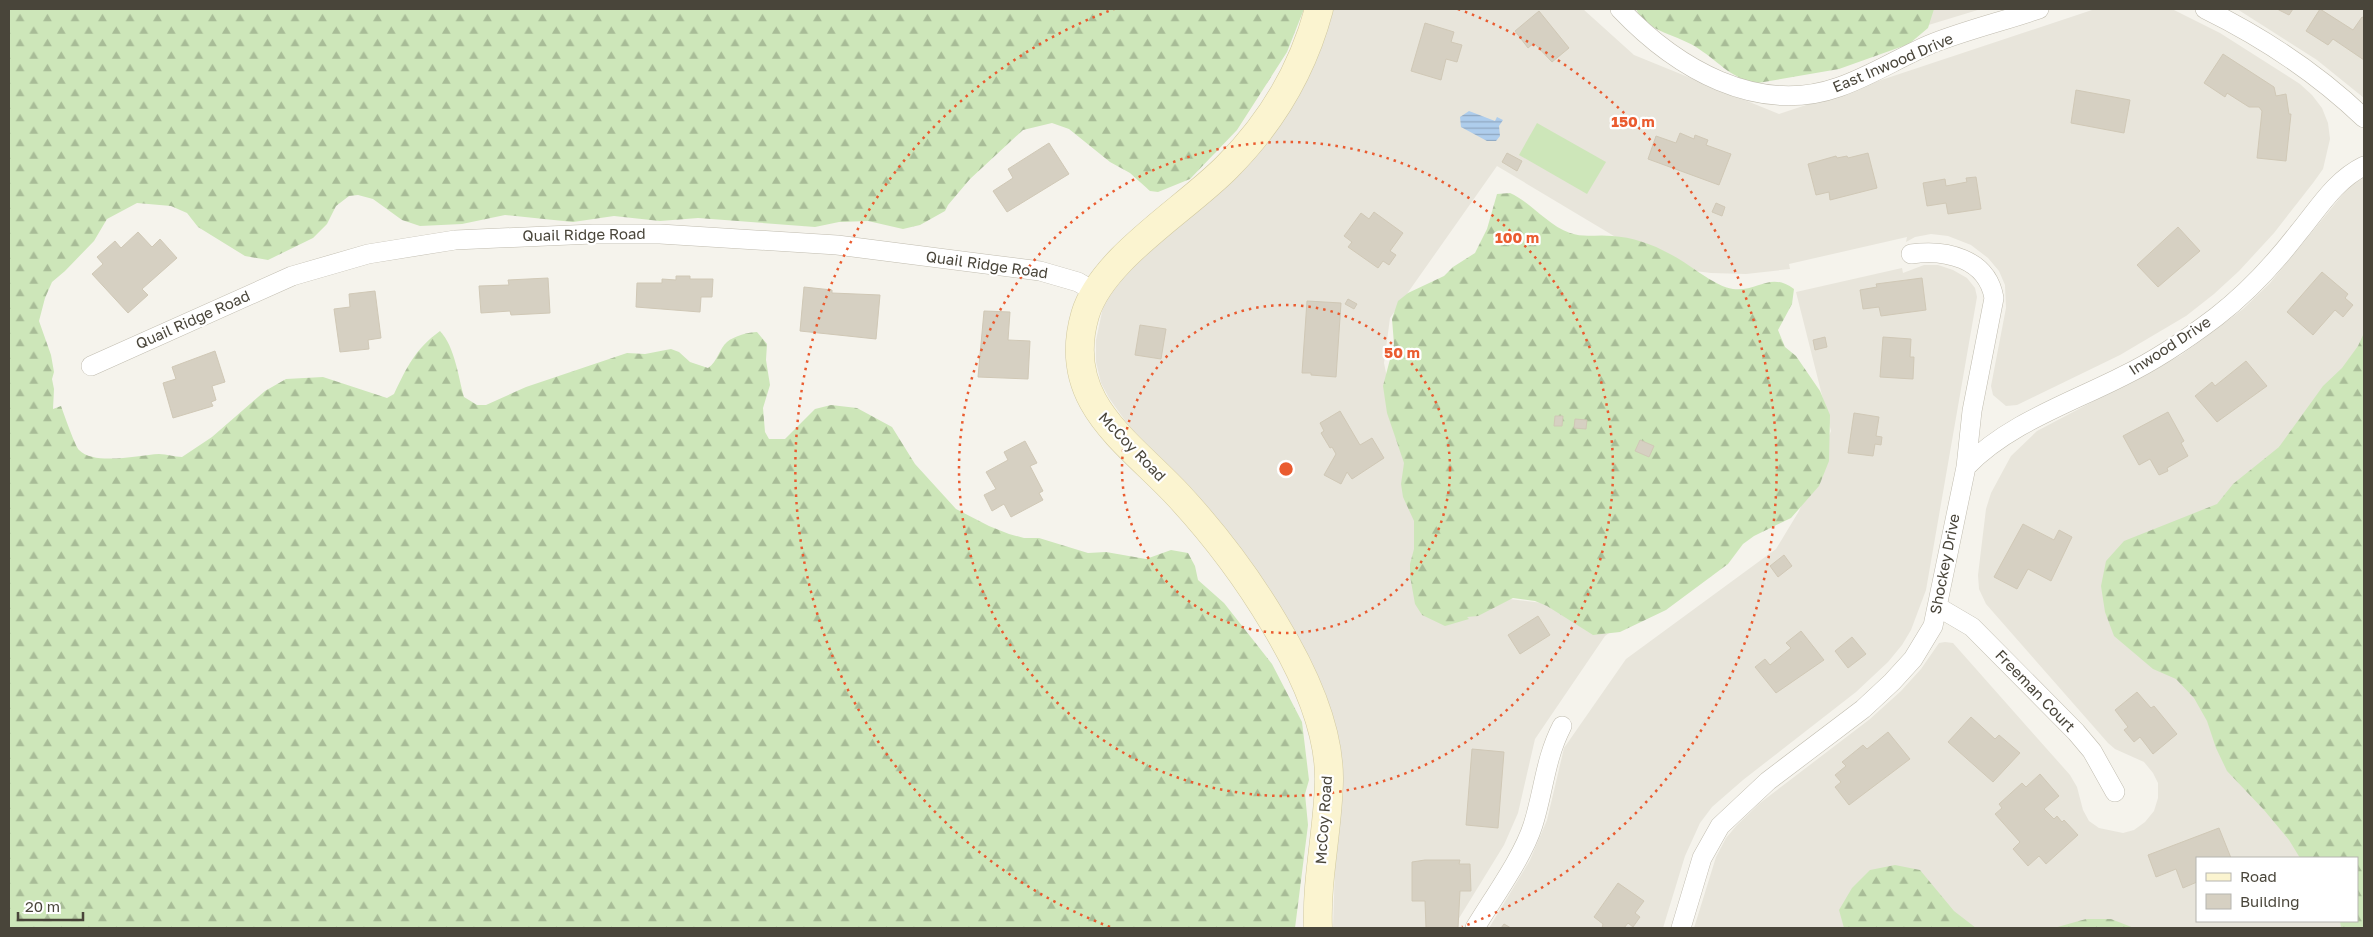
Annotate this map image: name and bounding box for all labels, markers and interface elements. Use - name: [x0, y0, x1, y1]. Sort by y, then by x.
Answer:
- street label: East Inwood Drive: [1830, 28, 1956, 96]
- text: 150 m: [1611, 112, 1655, 130]
- street label: Quail Ridge Road: [522, 224, 646, 244]
- text: 100 m: [1495, 228, 1539, 246]
- street label: Quail Ridge Road: [925, 247, 1049, 281]
- street label: Quail Ridge Road: [133, 286, 252, 352]
- street label: Inwood Drive: [2125, 312, 2214, 378]
- text: 50 m: [1384, 343, 1420, 361]
- street label: McCoy Road: [1095, 408, 1170, 485]
- centre of rings: [1277, 460, 1295, 478]
- street label: Shockey Drive: [1925, 512, 1963, 616]
- street label: Freeman Court: [1992, 646, 2079, 735]
- street label: McCoy Road: [1311, 775, 1335, 865]
- legend: [2196, 857, 2358, 922]
- text: Road: [2240, 867, 2277, 885]
- scale bar: [18, 890, 82, 922]
- text: Building: [2240, 892, 2300, 910]
- text: 20 m: [25, 897, 60, 915]

